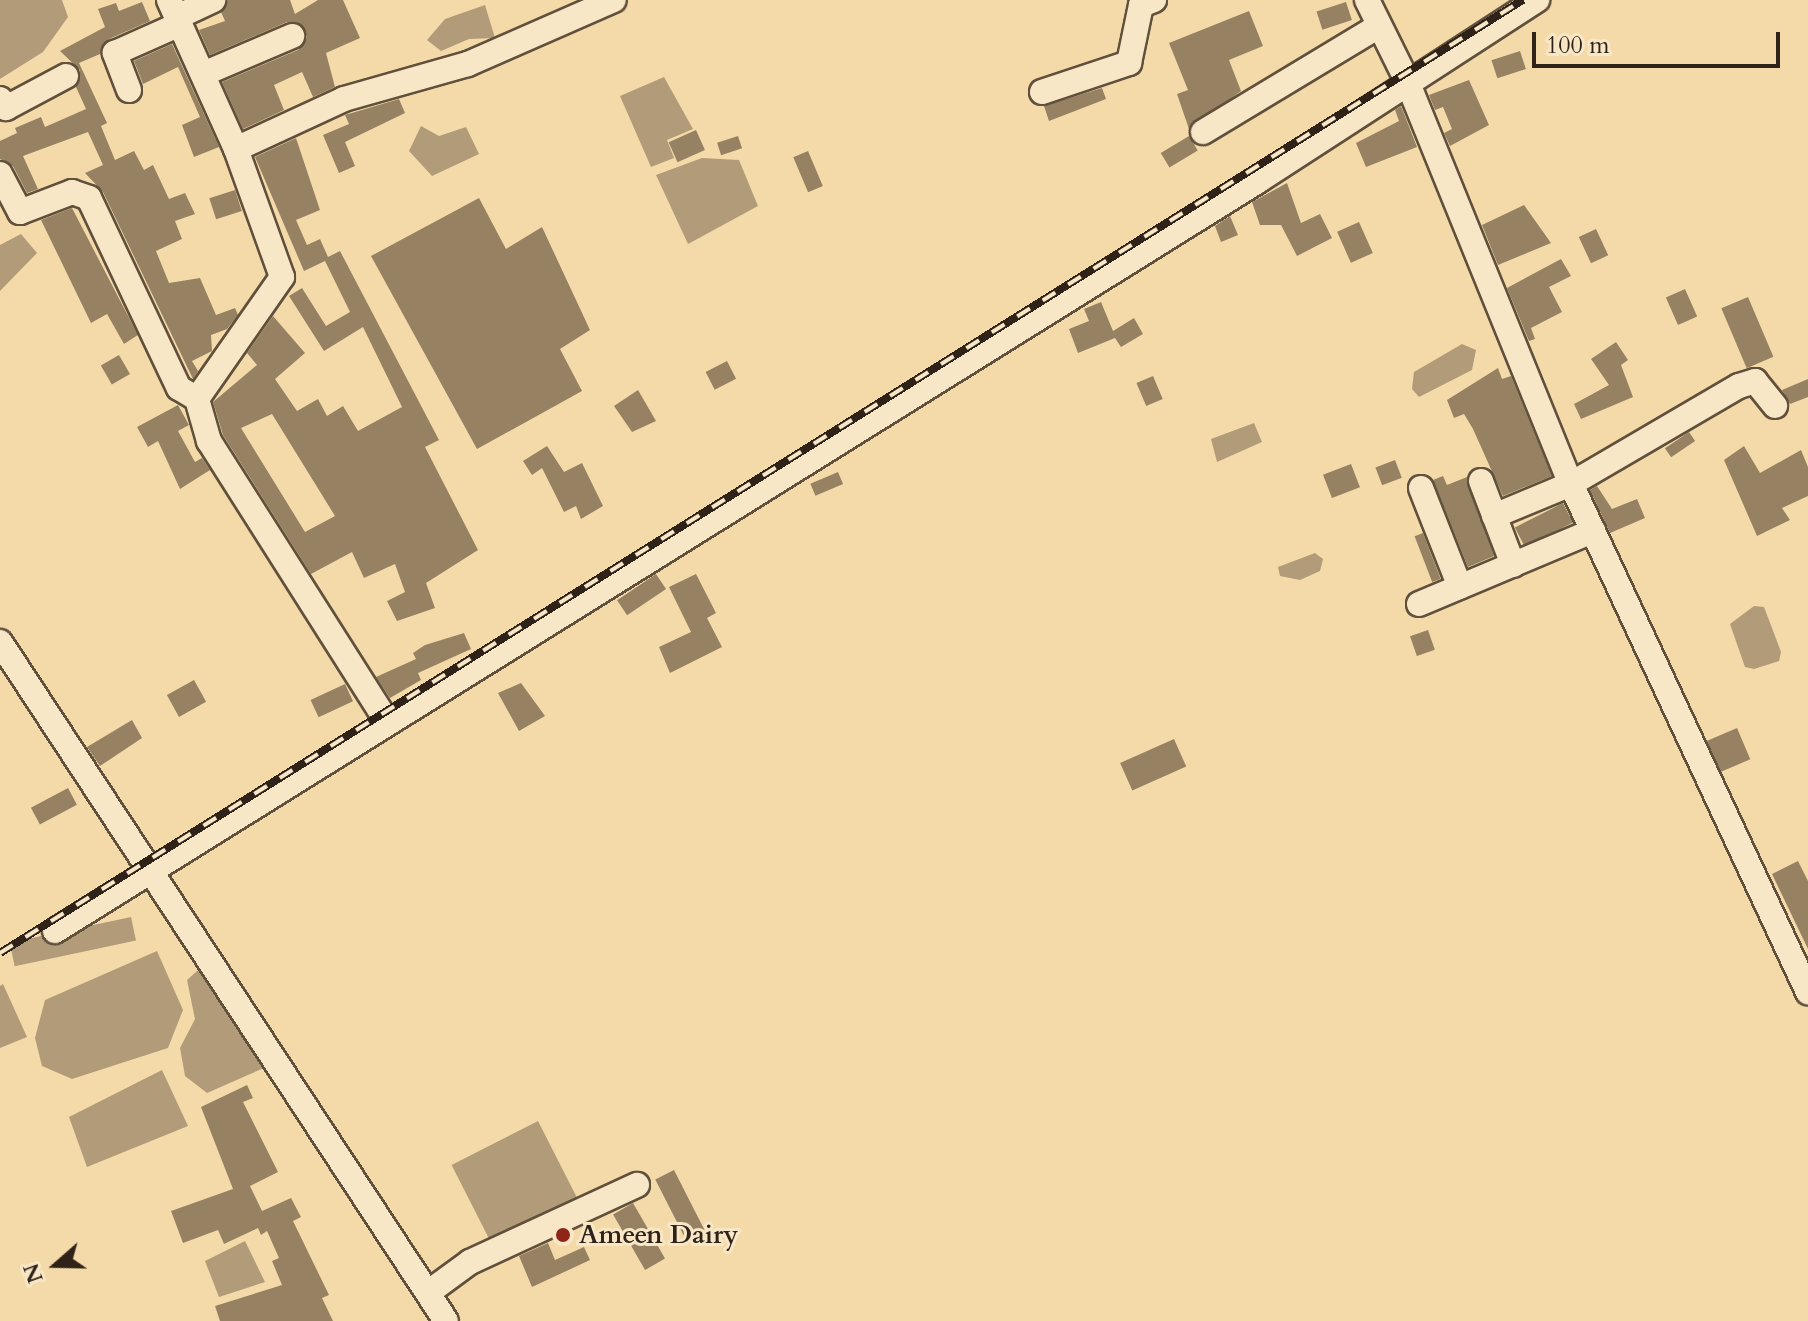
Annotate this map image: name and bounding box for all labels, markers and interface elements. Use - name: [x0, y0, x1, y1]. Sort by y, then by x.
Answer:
- scale bar: [1536, 16, 1784, 66]
- text: 100 m: [1546, 29, 1610, 62]
- place label: Ameen Dairy: [579, 1219, 738, 1251]
- north arrow: [16, 1225, 96, 1305]
- marker: Ameen Dairy: [554, 1226, 572, 1244]
- text: N: [16, 1259, 51, 1287]

